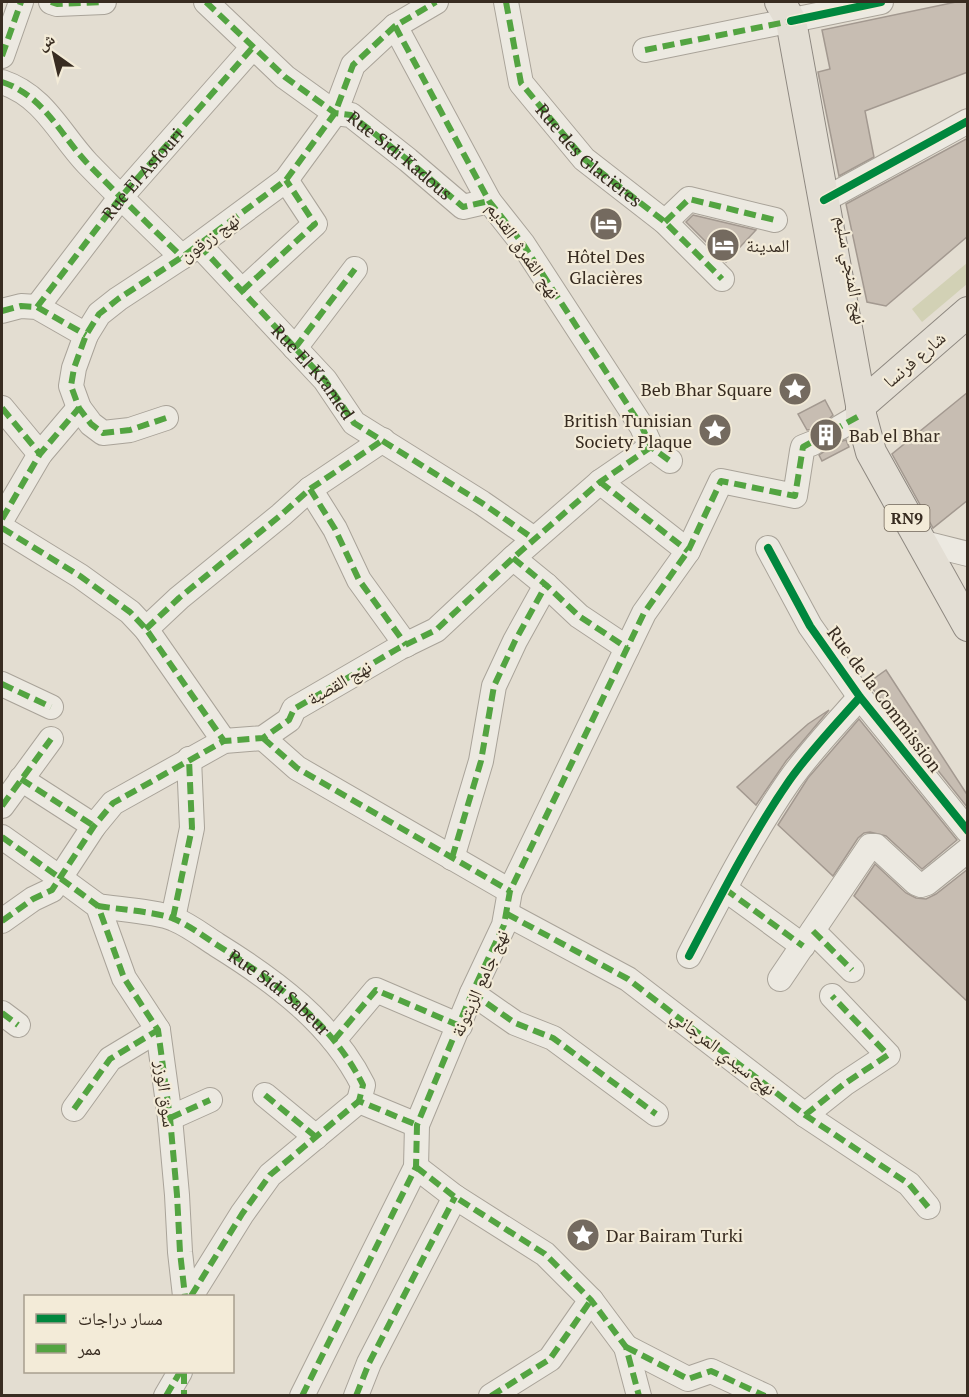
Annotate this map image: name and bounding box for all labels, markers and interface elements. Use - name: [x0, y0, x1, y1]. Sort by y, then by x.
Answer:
- north arrow: [24, 24, 84, 84]
- text: ش: [32, 28, 59, 55]
- street label: Rue des Glacières: [531, 98, 647, 212]
- street label: Rue Sidi Kadous: [343, 105, 458, 205]
- street label: Rue El Asfouri: [96, 123, 188, 224]
- street label: نهج الڨمرڨ القديم: [481, 197, 566, 304]
- hotel icon: Hôtel Des Glacières: [588, 206, 624, 242]
- street label: نهج زرقون: [174, 207, 244, 268]
- street label: نهج المنجي سليم: [827, 214, 873, 327]
- hotel icon: المدينة: [705, 227, 741, 263]
- place label: المدينة: [746, 233, 790, 257]
- place label: Hôtel Des Glacières: [567, 244, 645, 289]
- street label: Rue El Kramed: [267, 319, 360, 424]
- street label: شارع فرنسا: [878, 325, 950, 393]
- place icon: Beb Bhar Square: [777, 371, 813, 407]
- place label: Beb Bhar Square: [641, 377, 772, 401]
- place label: British Tunisian Society Plaque: [564, 408, 692, 453]
- place icon: British Tunisian Society Plaque: [697, 412, 733, 448]
- building icon: Bab el Bhar: [808, 417, 844, 453]
- place label: Bab el Bhar: [849, 423, 940, 447]
- road number: RN9: [884, 505, 930, 531]
- street label: Rue de la Commission: [822, 621, 948, 777]
- street label: نهج القصبة: [302, 654, 376, 711]
- street label: نهج جامع الزيتونة: [445, 926, 514, 1041]
- street label: Rue Sidi Sabeur: [224, 943, 336, 1040]
- street label: نهج سيدي المرجاني: [665, 1004, 781, 1103]
- street label: سوق الوزر: [150, 1058, 182, 1129]
- place icon: Dar Bairam Turki: [565, 1217, 601, 1253]
- place label: Dar Bairam Turki: [606, 1223, 743, 1247]
- legend: [24, 1295, 234, 1373]
- text: مسار دراجات: [78, 1306, 163, 1330]
- text: ممر: [77, 1336, 101, 1360]

